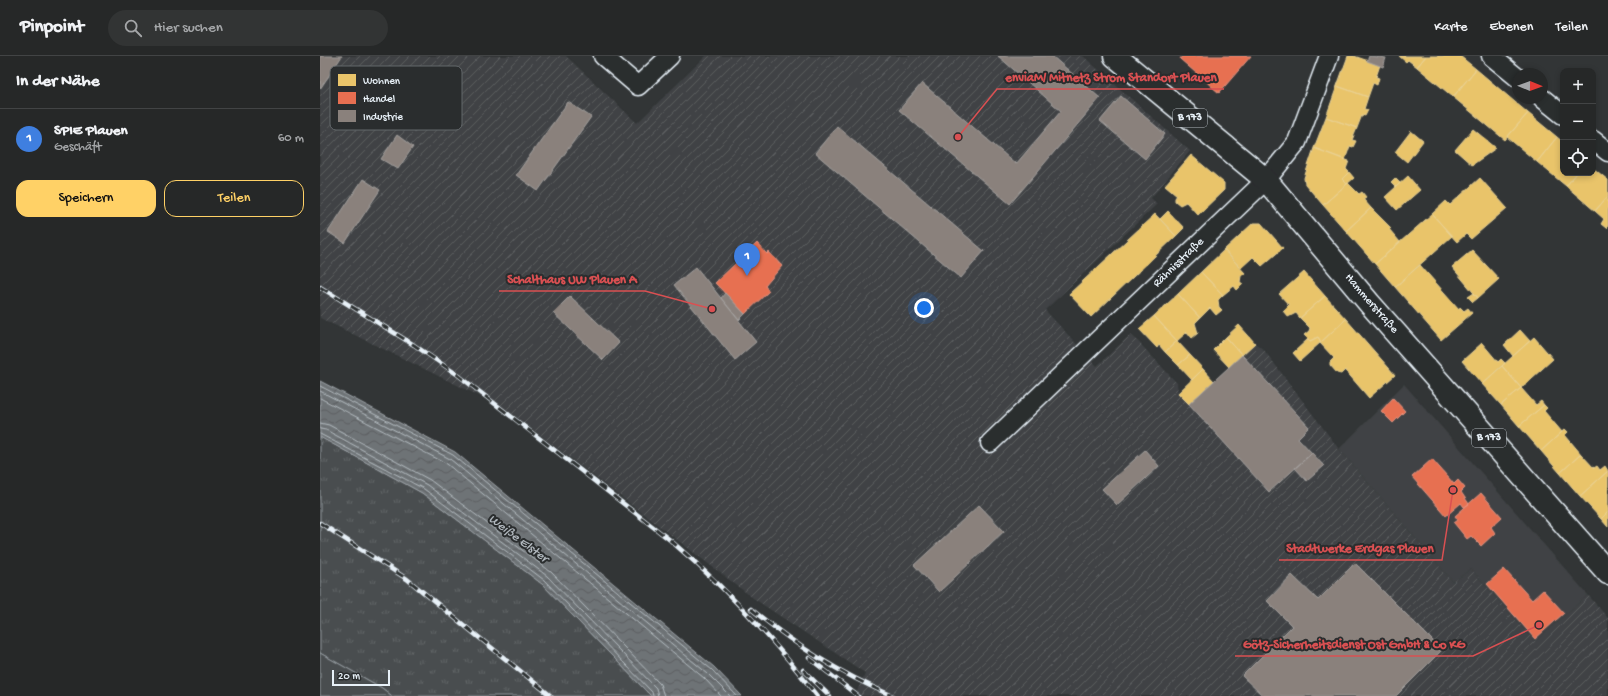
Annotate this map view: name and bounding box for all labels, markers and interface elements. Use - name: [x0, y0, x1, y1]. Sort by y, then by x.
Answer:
- search box: [108, 10, 388, 46]
- text: Pinpoint: [20, 16, 84, 39]
- icon: search: [122, 17, 144, 39]
- text: Hier suchen: [154, 19, 223, 37]
- text: Karte: [1434, 19, 1468, 36]
- text: Ebenen: [1490, 19, 1533, 36]
- text: Teilen: [1555, 19, 1588, 36]
- callout: enviaM/ Mitnetz Strom Standort Plauen: [997, 64, 1224, 89]
- legend: [330, 66, 462, 130]
- north arrow: [1512, 68, 1548, 104]
- map controls: [1560, 68, 1596, 176]
- button: +: [1560, 68, 1596, 104]
- text: enviaM/ Mitnetz Strom Standort Plauen: [1004, 71, 1217, 86]
- text: In der Nähe: [16, 72, 99, 92]
- text: Wohnen: [363, 76, 401, 88]
- text: Handel: [363, 94, 396, 106]
- button: −: [1560, 104, 1596, 140]
- road number: B 173: [1173, 109, 1207, 127]
- text: Industrie: [363, 112, 403, 124]
- text: SPIE Plauen: [54, 122, 128, 140]
- text: 1: [26, 131, 32, 146]
- text: 60 m: [278, 131, 304, 146]
- text: Geschäft: [54, 140, 102, 155]
- button: locate: [1560, 140, 1596, 176]
- button: Speichern: [16, 180, 156, 217]
- button: Teilen: [164, 180, 304, 217]
- street label: Rähnisstraße: [1150, 235, 1208, 291]
- pin: 1: [734, 243, 760, 276]
- callout: Schalthaus UW Plauen A: [499, 266, 645, 291]
- street label: Hammerstraße: [1341, 271, 1401, 337]
- text: Schalthaus UW Plauen A: [507, 273, 638, 288]
- your location: [914, 298, 934, 318]
- road number: B 173: [1472, 429, 1506, 447]
- water label: Weiße Elster: [485, 512, 553, 568]
- callout: Stadtwerke Erdgas Plauen: [1279, 535, 1442, 560]
- text: Stadtwerke Erdgas Plauen: [1286, 542, 1435, 557]
- callout: Götz-Sicherheitsdienst Ost GmbH & Co KG: [1235, 631, 1473, 656]
- text: Götz-Sicherheitsdienst Ost GmbH & Co KG: [1243, 638, 1466, 653]
- scale bar: [332, 668, 390, 687]
- text: 20 m: [338, 671, 360, 683]

